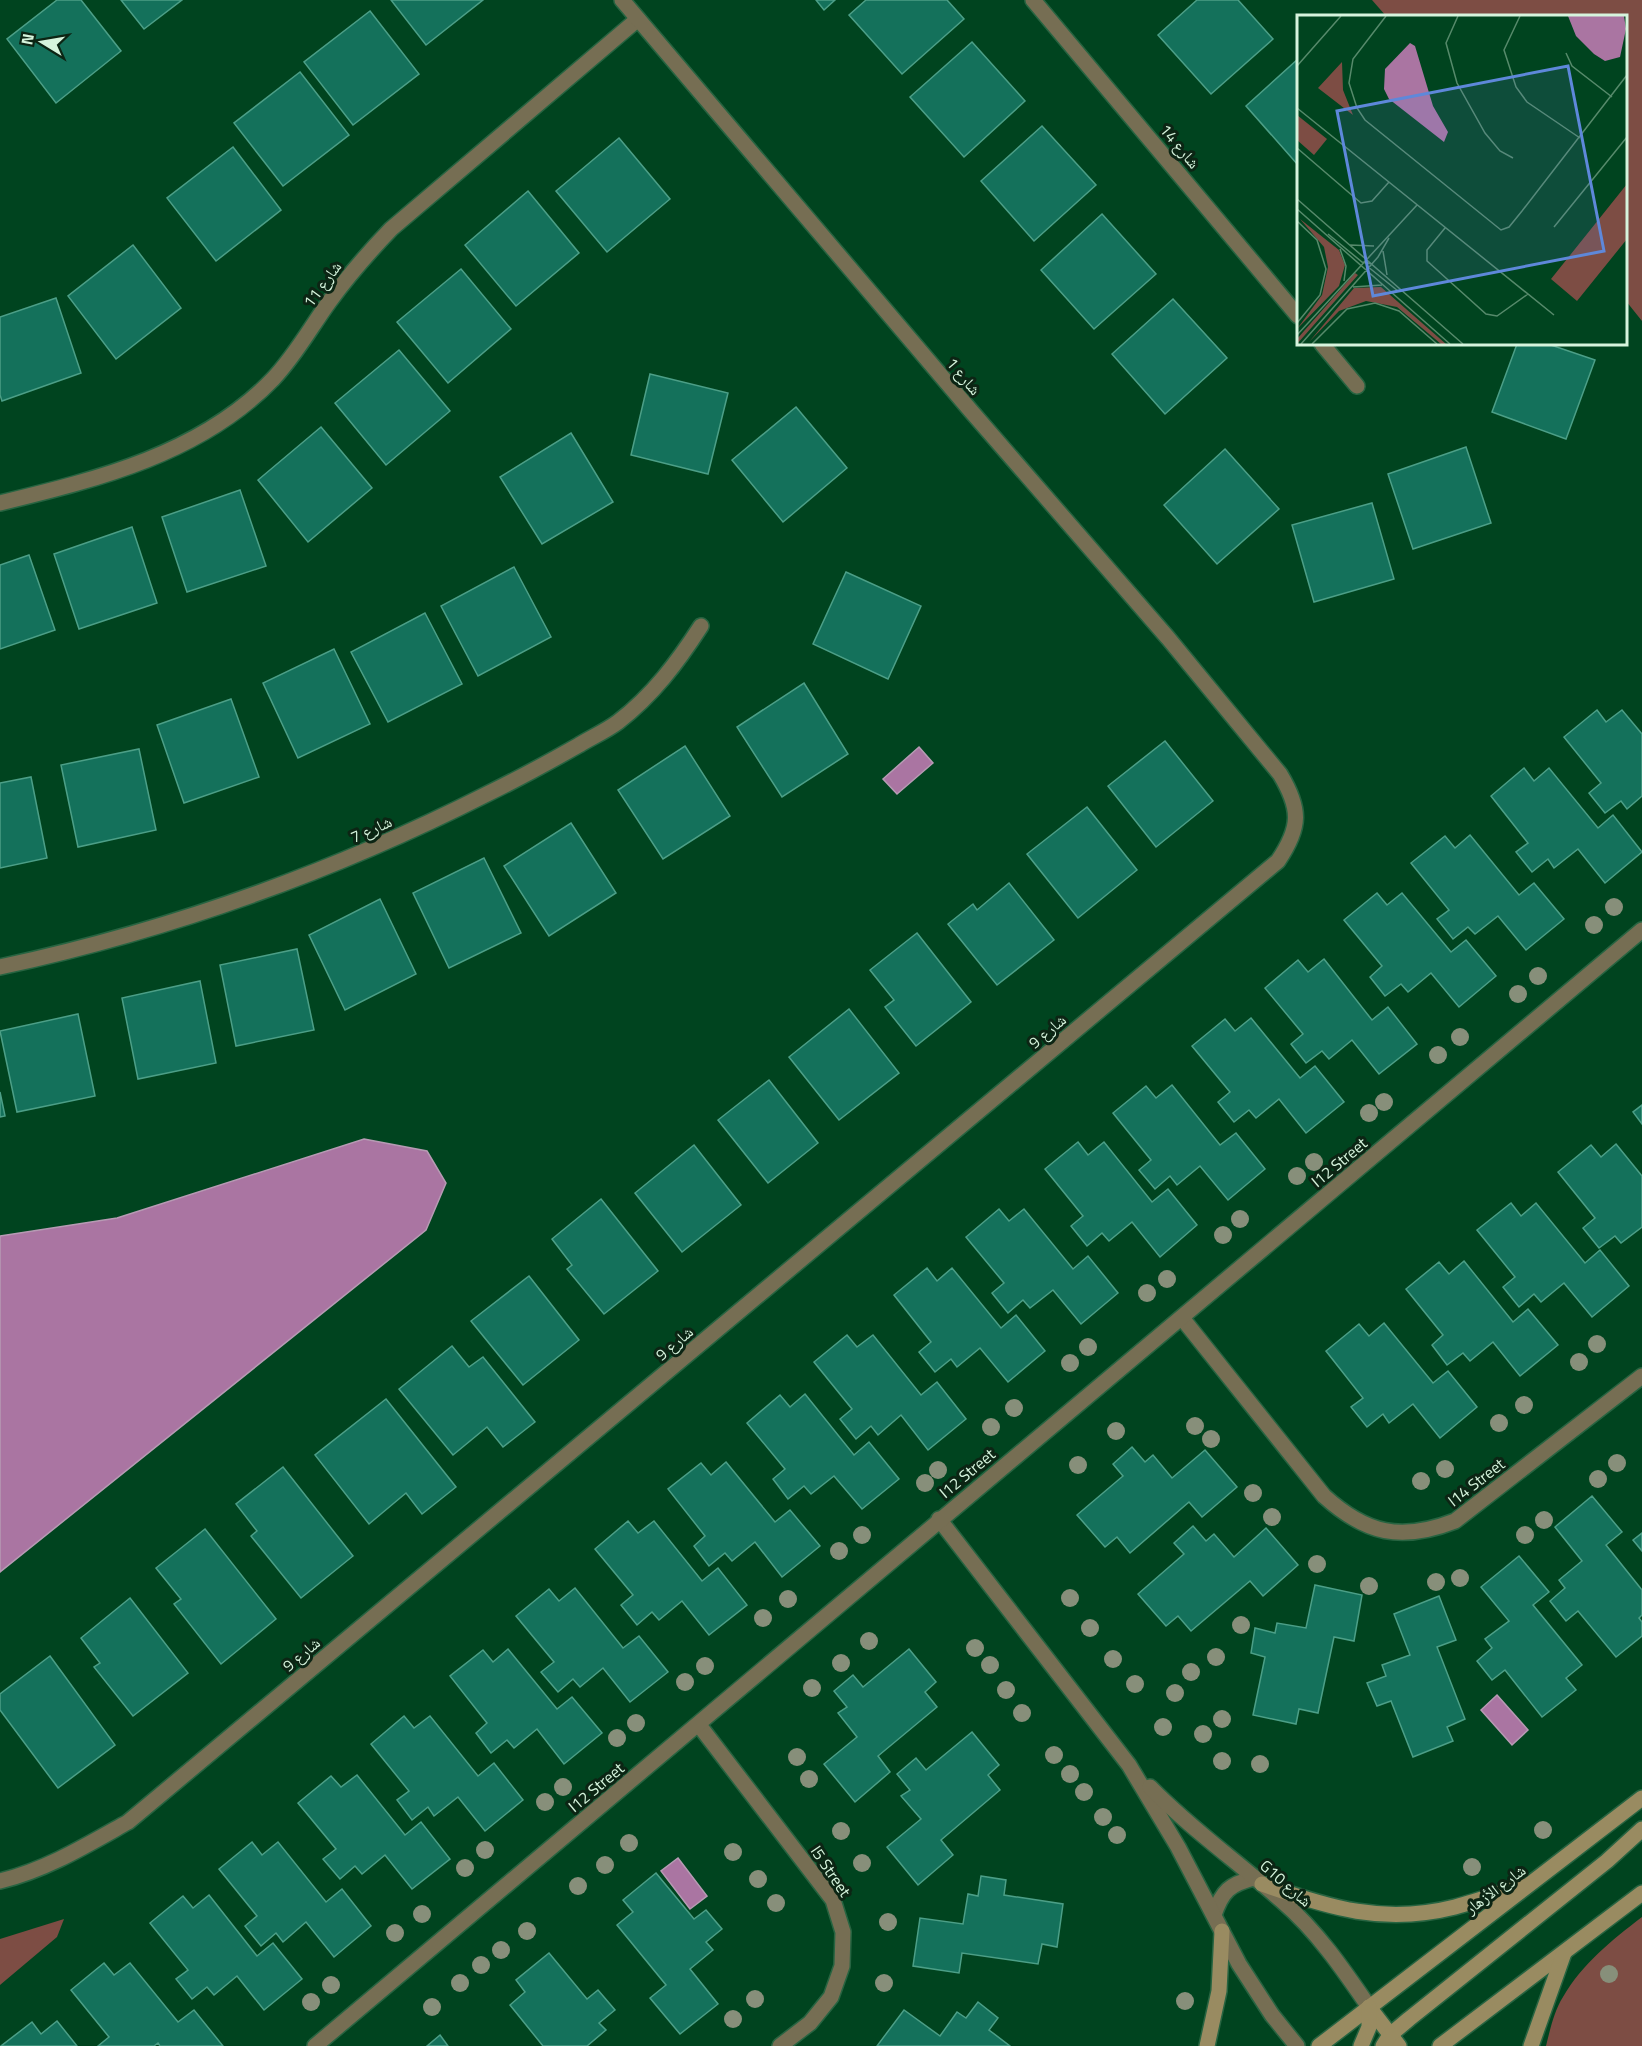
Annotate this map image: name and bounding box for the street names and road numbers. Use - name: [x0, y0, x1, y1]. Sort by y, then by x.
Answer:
- street label: شارع 14: [1154, 118, 1206, 174]
- street label: شارع 11: [297, 256, 347, 312]
- street label: شارع 1: [941, 352, 987, 400]
- street label: شارع 7: [347, 809, 395, 849]
- street label: شارع 9: [1023, 1008, 1071, 1054]
- street label: I12 Street: [1306, 1131, 1373, 1193]
- street label: شارع 9: [650, 1320, 698, 1366]
- street label: I12 Street: [934, 1442, 1001, 1504]
- street label: I14 Street: [1442, 1452, 1510, 1512]
- street label: شارع 9: [277, 1631, 325, 1677]
- street label: I12 Street: [563, 1756, 630, 1818]
- street label: I5 Street: [805, 1840, 857, 1902]
- street label: G10 شارع: [1255, 1854, 1317, 1912]
- street label: شارع الأزهار: [1459, 1858, 1530, 1920]

